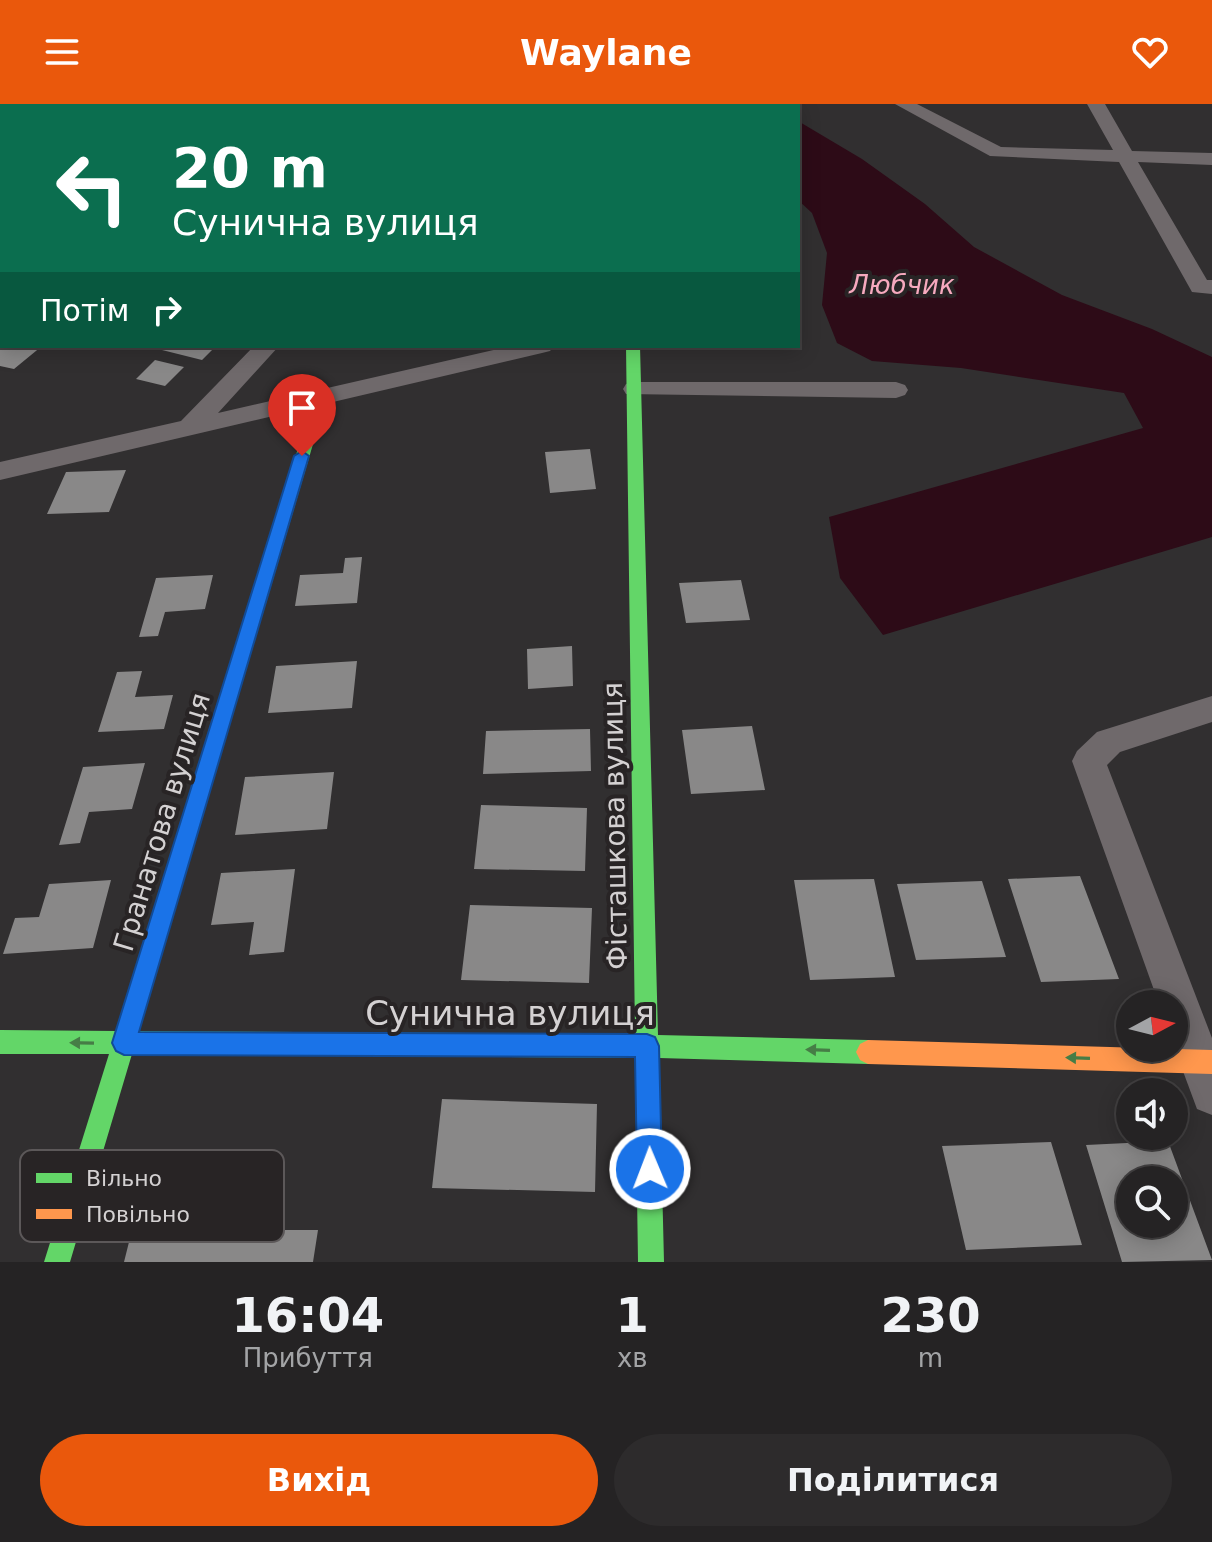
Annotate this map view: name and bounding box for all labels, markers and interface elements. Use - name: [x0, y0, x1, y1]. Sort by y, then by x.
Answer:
- icon: menu: [40, 30, 84, 74]
- icon: heart: [1128, 30, 1172, 74]
- text: Waylane: [520, 32, 692, 73]
- text: 20 m: [172, 135, 328, 200]
- icon: left: [40, 136, 144, 240]
- text: Сунична вулиця: [172, 202, 479, 243]
- water label: Любчик: [848, 270, 955, 300]
- icon: right: [145, 288, 189, 332]
- text: Потім: [40, 293, 129, 328]
- pin: [268, 374, 336, 456]
- icon: arrive: [280, 386, 324, 430]
- street label: Фісташкова вулиця: [596, 682, 634, 970]
- street label: Гранатова вулиця: [107, 689, 217, 955]
- north arrow: [1116, 990, 1188, 1062]
- map controls: [1116, 990, 1188, 1238]
- street label: Сунична вулиця: [365, 993, 655, 1033]
- one-way arrow: [69, 1037, 94, 1049]
- one-way arrow: [805, 1044, 830, 1057]
- one-way arrow: [1065, 1052, 1090, 1064]
- button: sound: [1116, 1078, 1188, 1150]
- position arrow: [608, 1127, 692, 1211]
- legend: [20, 1150, 284, 1242]
- text: Вільно: [86, 1166, 162, 1191]
- button: search: [1116, 1166, 1188, 1238]
- text: Повільно: [86, 1202, 190, 1227]
- text: 16:04: [231, 1287, 384, 1343]
- text: 1: [616, 1287, 649, 1343]
- text: 230: [880, 1287, 981, 1343]
- text: Прибуття: [243, 1343, 373, 1373]
- text: хв: [617, 1343, 648, 1373]
- text: m: [918, 1343, 943, 1373]
- button: Вихід: [40, 1434, 598, 1526]
- button: Поділитися: [614, 1434, 1172, 1526]

